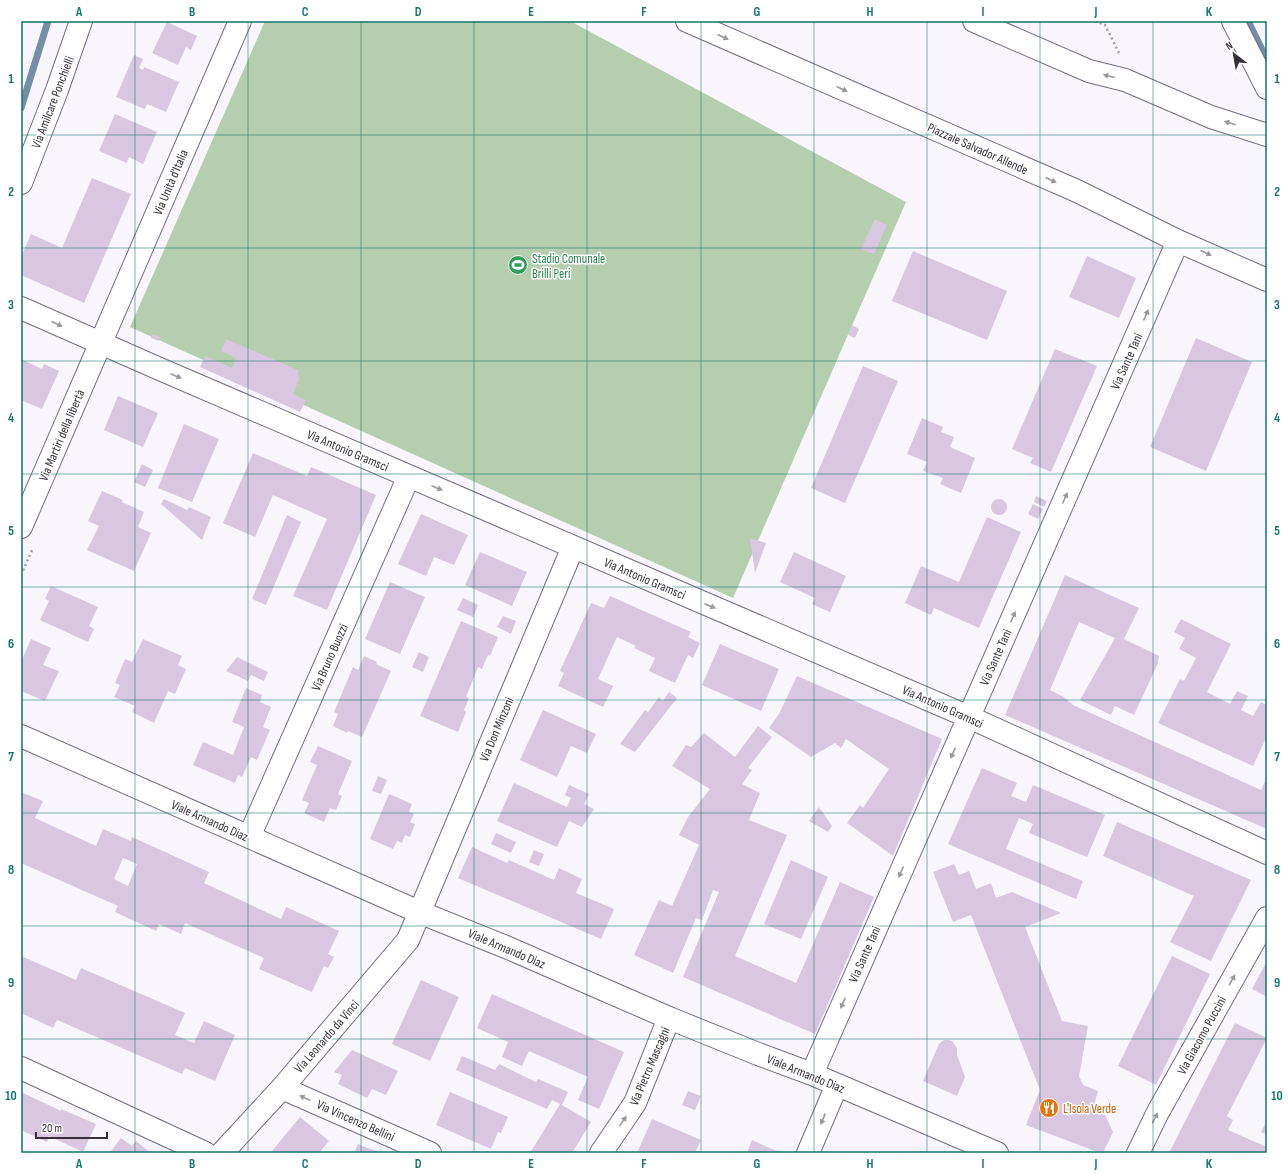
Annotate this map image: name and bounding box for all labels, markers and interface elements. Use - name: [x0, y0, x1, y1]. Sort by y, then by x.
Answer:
- text: A: [75, 4, 83, 20]
- text: B: [189, 4, 195, 20]
- text: C: [302, 4, 309, 20]
- text: D: [415, 4, 422, 20]
- text: E: [528, 4, 534, 20]
- text: F: [641, 4, 647, 20]
- text: G: [754, 4, 761, 20]
- text: H: [867, 4, 874, 20]
- text: I: [982, 4, 985, 20]
- text: J: [1094, 4, 1098, 20]
- text: K: [1206, 4, 1213, 20]
- one-way arrow: [717, 34, 729, 40]
- north arrow: [1214, 34, 1254, 74]
- text: N: [1223, 39, 1235, 53]
- street label: Via Amilcare Ponchielli: [28, 54, 78, 151]
- text: 1: [8, 71, 14, 87]
- text: 1: [1274, 71, 1280, 87]
- one-way arrow: [1103, 72, 1115, 78]
- one-way arrow: [836, 86, 848, 92]
- street label: Piazzale Salvador Allende: [925, 120, 1030, 178]
- one-way arrow: [1223, 120, 1235, 126]
- street label: Via Unità d'Italia: [150, 147, 192, 218]
- one-way arrow: [1045, 177, 1057, 183]
- text: 2: [8, 184, 14, 200]
- text: 2: [1274, 184, 1280, 200]
- one-way arrow: [1201, 250, 1212, 256]
- place label: Stadio Comunale Brilli Peri: [532, 251, 605, 282]
- sports icon: Stadio Comunale Brilli Peri: [507, 254, 529, 276]
- text: 3: [8, 297, 14, 313]
- text: 3: [1274, 297, 1280, 313]
- one-way arrow: [1143, 310, 1149, 321]
- one-way arrow: [51, 321, 62, 327]
- street label: Via Sante Tani: [1107, 331, 1146, 392]
- one-way arrow: [170, 374, 182, 380]
- street label: Via Martiri della libertà: [35, 387, 88, 483]
- text: 4: [8, 410, 14, 426]
- text: 4: [1274, 410, 1280, 426]
- street label: Via Antonio Gramsci: [304, 427, 391, 475]
- one-way arrow: [431, 485, 442, 491]
- one-way arrow: [1062, 493, 1068, 504]
- text: 5: [8, 523, 14, 539]
- text: 5: [1274, 523, 1280, 539]
- street label: Via Antonio Gramsci: [601, 555, 688, 603]
- one-way arrow: [705, 603, 716, 609]
- one-way arrow: [1010, 612, 1016, 623]
- street label: Via Bruno Buozzi: [308, 621, 352, 693]
- street label: Via Sante Tani: [976, 627, 1015, 688]
- text: 6: [8, 636, 14, 652]
- text: 6: [1274, 636, 1280, 652]
- street label: Via Antonio Gramsci: [900, 682, 986, 732]
- street label: Via Don Minzoni: [476, 695, 518, 764]
- one-way arrow: [950, 747, 956, 758]
- text: 7: [8, 749, 14, 765]
- text: 7: [1274, 749, 1280, 765]
- street label: Viale Armando Diaz: [169, 797, 251, 845]
- text: 8: [8, 862, 14, 878]
- text: 8: [1274, 862, 1280, 878]
- one-way arrow: [897, 866, 903, 878]
- street label: Via Sante Tani: [845, 924, 884, 985]
- street label: Viale Armando Diaz: [465, 925, 548, 973]
- one-way arrow: [1229, 974, 1235, 986]
- text: 9: [8, 975, 14, 991]
- text: 9: [1274, 975, 1280, 991]
- street label: Via Giacomo Puccini: [1174, 993, 1230, 1078]
- street label: Via Leonardo da Vinci: [291, 997, 363, 1076]
- one-way arrow: [840, 998, 846, 1009]
- street label: Via Pietro Mascagni: [626, 1025, 674, 1108]
- street label: Viale Armando Diaz: [764, 1051, 847, 1097]
- text: 10: [5, 1088, 17, 1104]
- text: 10: [1271, 1088, 1283, 1104]
- one-way arrow: [299, 1095, 310, 1101]
- street label: Via Vincenzo Bellini: [314, 1097, 397, 1145]
- restaurant icon: L'Isola Verde: [1038, 1097, 1060, 1119]
- place label: L'Isola Verde: [1063, 1101, 1116, 1117]
- one-way arrow: [1152, 1112, 1158, 1124]
- scale bar: [36, 1114, 107, 1140]
- one-way arrow: [820, 1114, 826, 1125]
- one-way arrow: [619, 1116, 627, 1126]
- text: 20 m: [42, 1121, 62, 1136]
- text: A: [75, 1156, 83, 1172]
- text: B: [189, 1156, 195, 1172]
- text: C: [302, 1156, 309, 1172]
- text: D: [415, 1156, 422, 1172]
- text: E: [528, 1156, 534, 1172]
- text: F: [641, 1156, 647, 1172]
- text: G: [754, 1156, 761, 1172]
- text: H: [867, 1156, 874, 1172]
- text: I: [982, 1156, 985, 1172]
- text: J: [1094, 1156, 1098, 1172]
- text: K: [1206, 1156, 1213, 1172]

